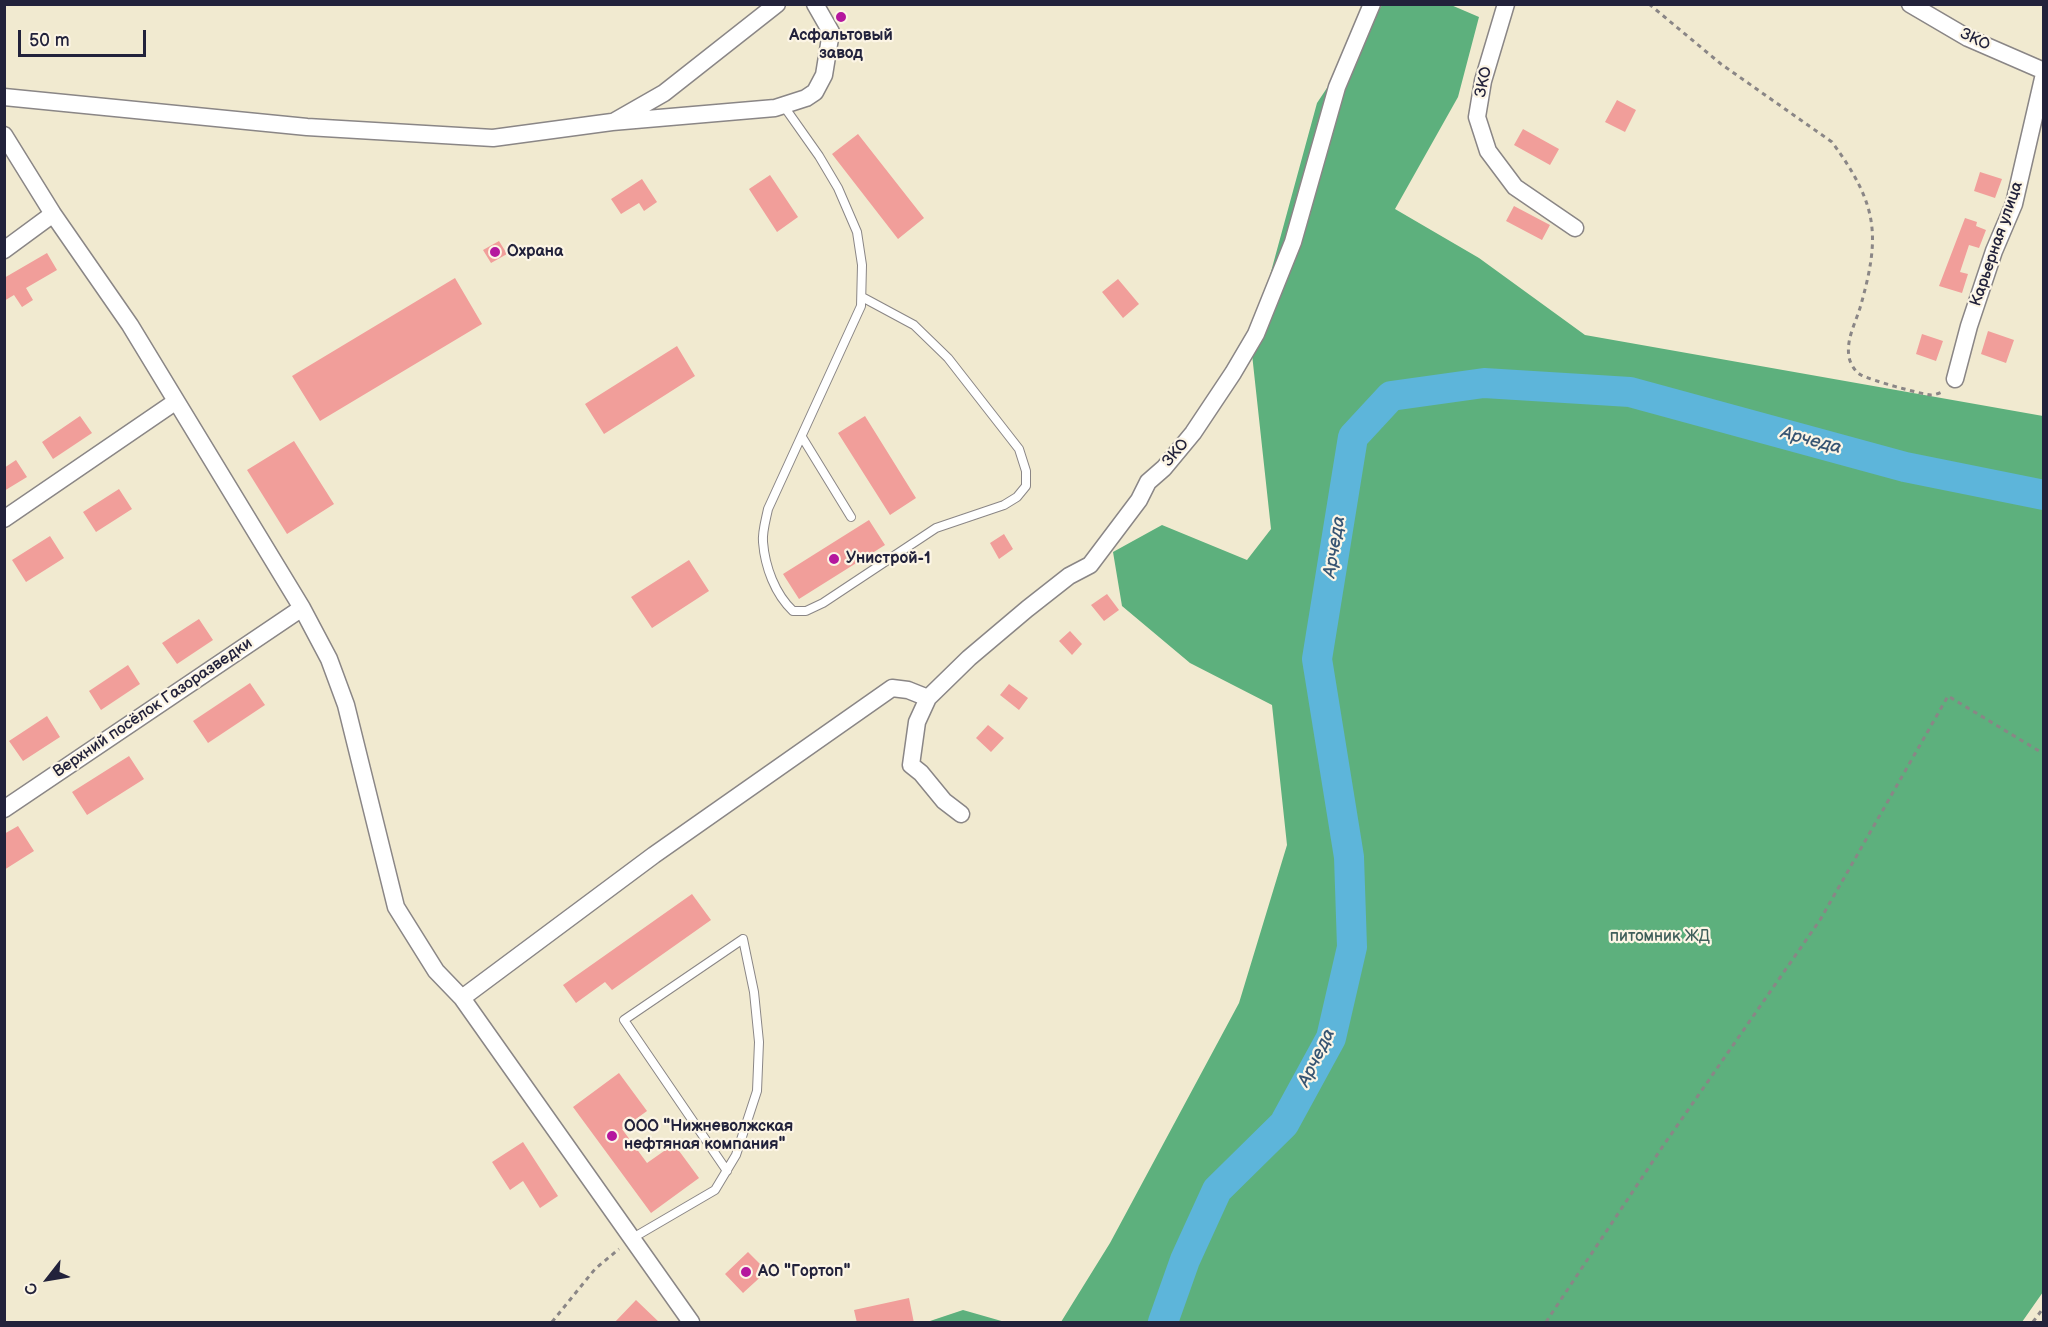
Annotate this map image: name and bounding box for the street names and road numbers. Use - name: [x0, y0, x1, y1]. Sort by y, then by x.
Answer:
- street label: ЗКО: [1957, 25, 1993, 55]
- street label: ЗКО: [1471, 65, 1497, 99]
- street label: Карьерная улица: [1967, 179, 2027, 309]
- street label: ЗКО: [1159, 435, 1193, 471]
- street label: Верхний посёлок Газоразведки: [50, 634, 256, 782]

